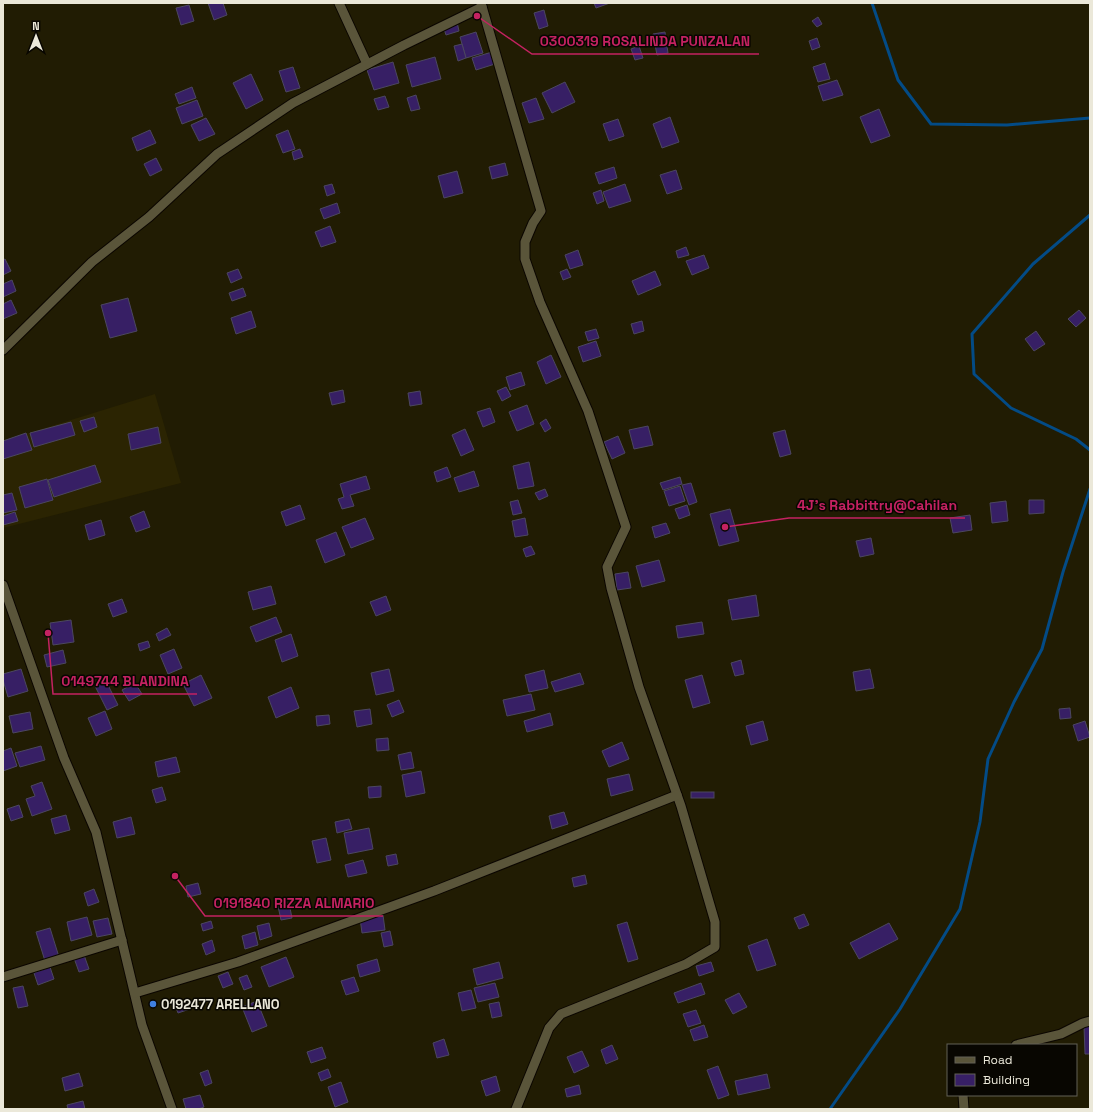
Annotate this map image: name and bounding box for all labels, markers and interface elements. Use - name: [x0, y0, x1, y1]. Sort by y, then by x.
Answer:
- north arrow: [16, 16, 56, 56]
- text: N: [32, 19, 40, 33]
- callout: 0300319 ROSALINDA PUNZALAN: [532, 28, 759, 54]
- text: 0300319 ROSALINDA PUNZALAN: [540, 32, 750, 50]
- callout: 4J's Rabbittry@Cahilan: [789, 492, 965, 518]
- text: 4J's Rabbittry@Cahilan: [797, 496, 957, 514]
- callout: 0149744 BLANDINA: [53, 668, 197, 694]
- text: 0149744 BLANDINA: [61, 672, 189, 690]
- callout: 0191840 RIZZA ALMARIO: [205, 890, 383, 916]
- text: 0191840 RIZZA ALMARIO: [214, 894, 374, 912]
- place label: 0192477 ARELLANO: [161, 996, 280, 1013]
- marker: 0192477 ARELLANO: [148, 999, 158, 1009]
- legend: [947, 1044, 1077, 1096]
- text: Road: [983, 1052, 1012, 1068]
- text: Building: [983, 1072, 1030, 1088]

